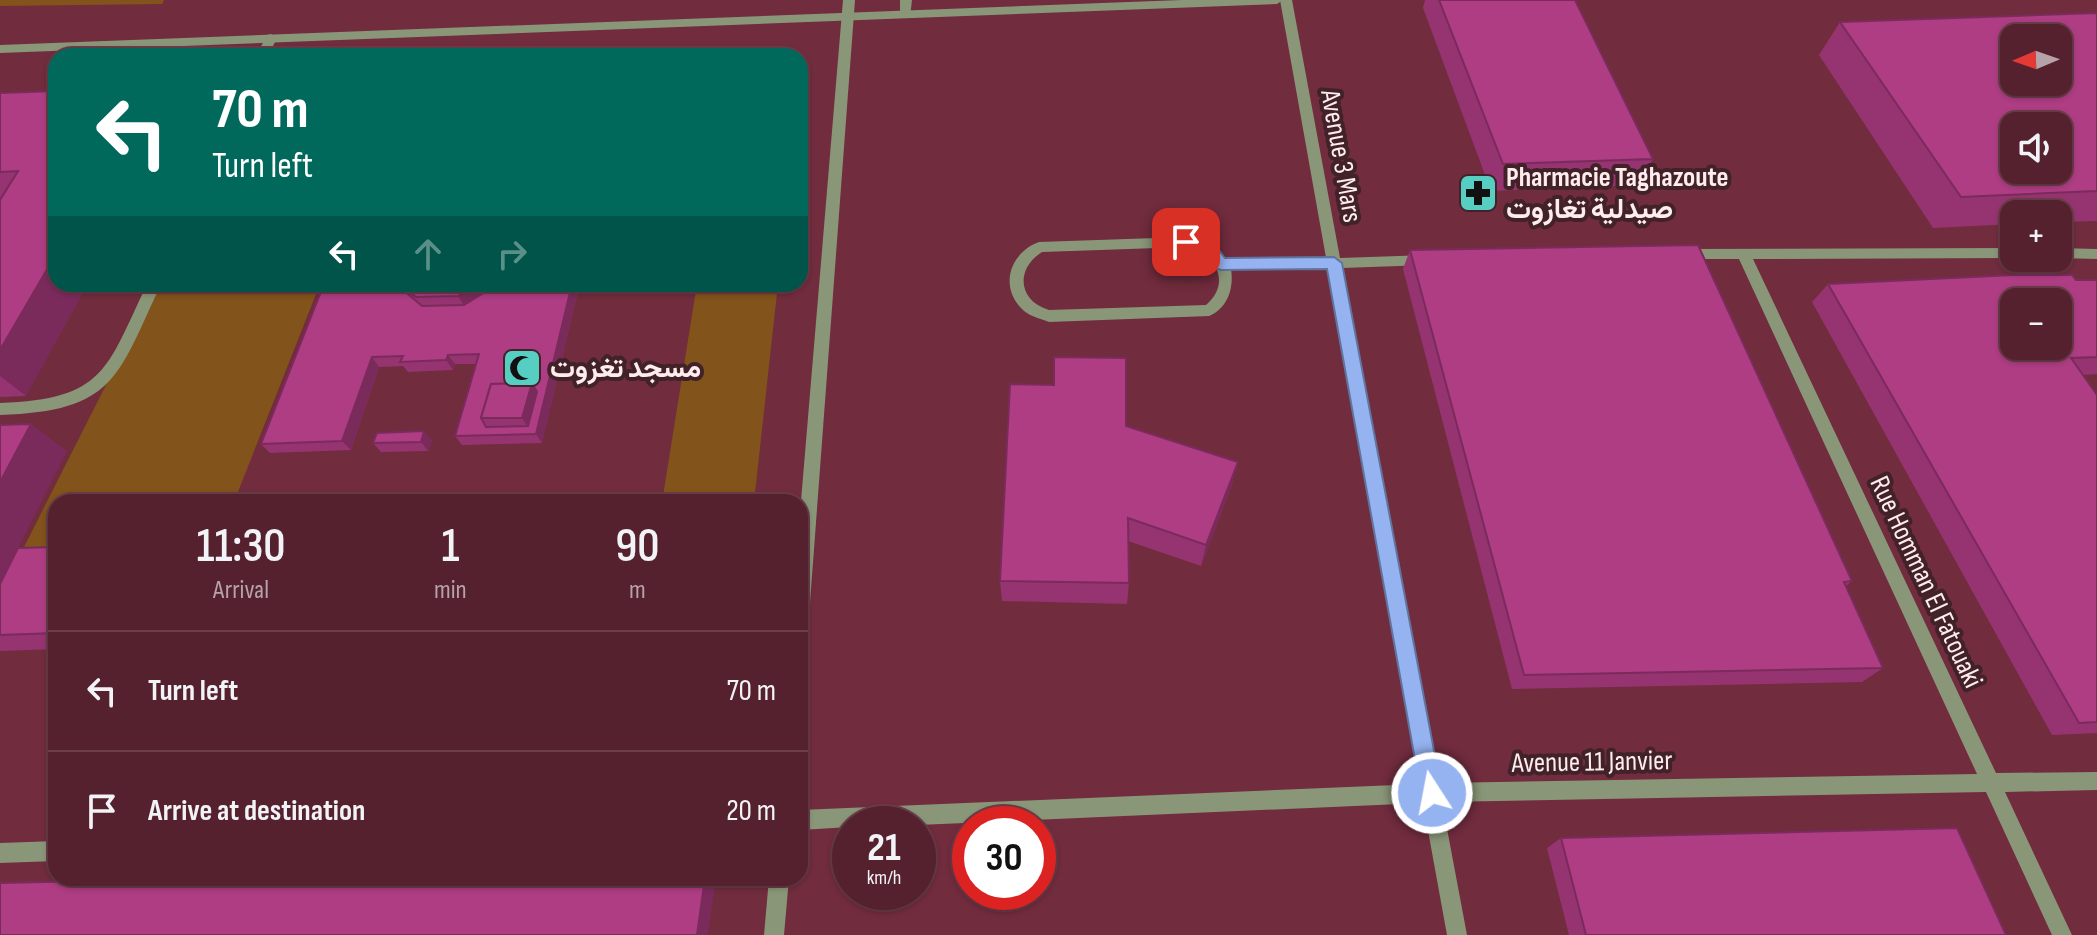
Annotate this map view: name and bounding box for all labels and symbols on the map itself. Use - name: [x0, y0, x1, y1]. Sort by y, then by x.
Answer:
- north arrow: [2000, 24, 2072, 96]
- street label: Avenue 3 Mars: [1313, 86, 1369, 225]
- place label: Pharmacie Taghazoute صيدلية تغازوت: [1506, 161, 1729, 226]
- pharmacy icon: Pharmacie Taghazoute صيدلية تغازوت: [1457, 172, 1499, 214]
- pin: [1152, 208, 1220, 276]
- mosque icon: مسجد تغزوت: [501, 347, 543, 389]
- place label: مسجد تغزوت: [550, 352, 701, 385]
- street label: Rue Homman El Fatouaki: [1862, 471, 1990, 693]
- street label: Avenue 11 Janvier: [1510, 744, 1673, 780]
- position arrow: [1390, 751, 1474, 835]
- speed limit sign: 30: [952, 806, 1056, 910]

